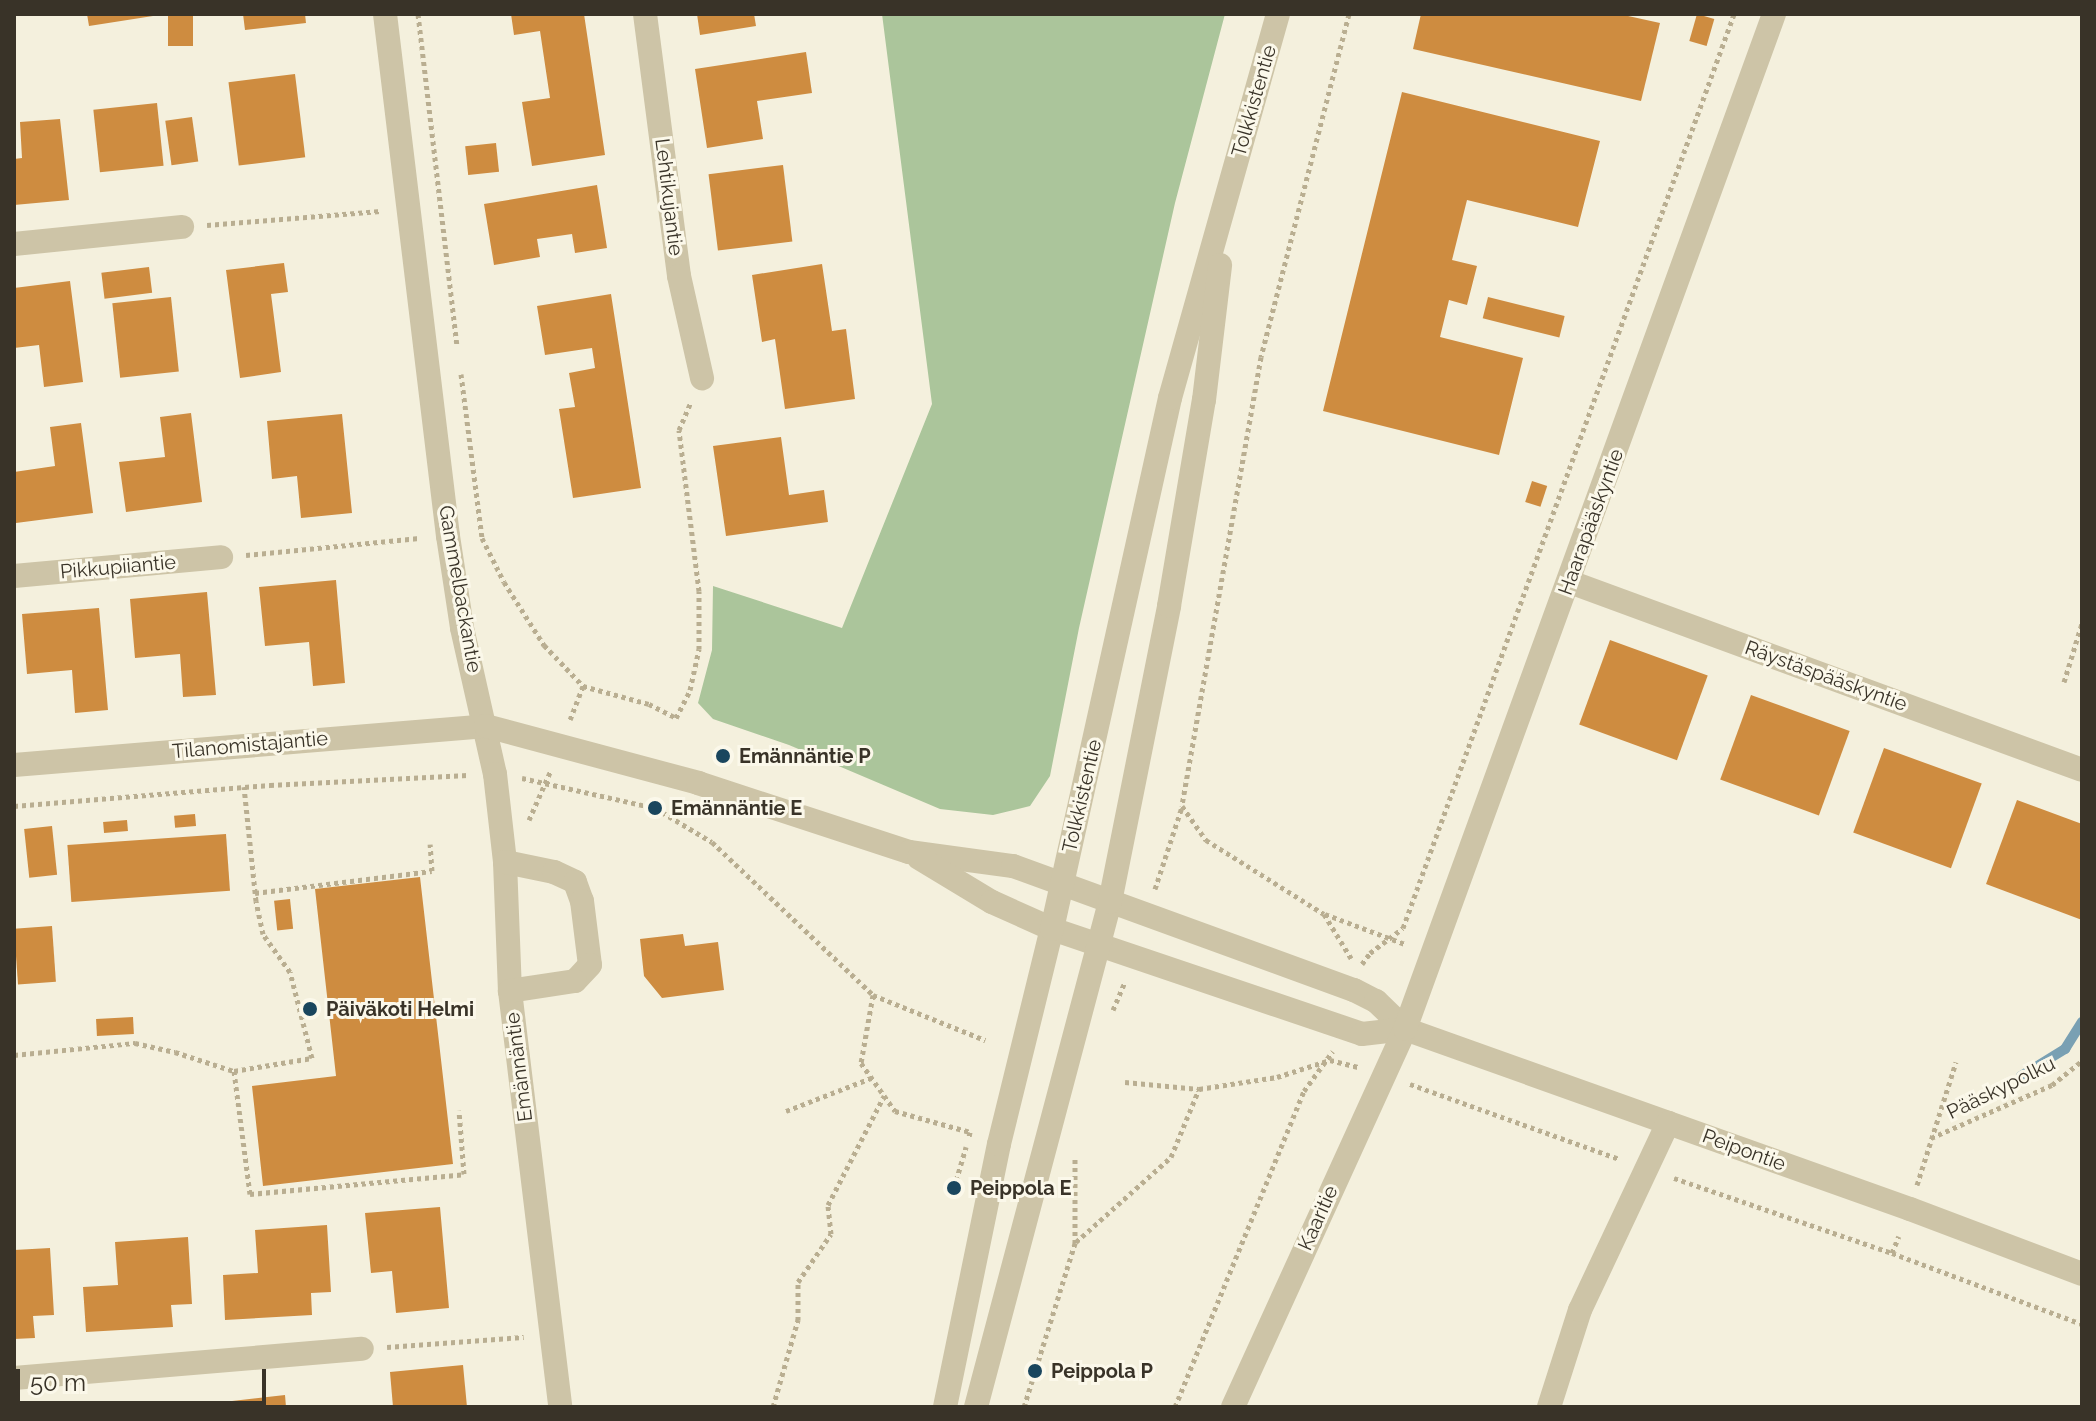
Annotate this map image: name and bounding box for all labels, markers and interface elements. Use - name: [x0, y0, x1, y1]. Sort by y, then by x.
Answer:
- street label: Tolkkistentie: [1227, 42, 1281, 160]
- street label: Lehtikujantie: [650, 137, 688, 257]
- street label: Haarapääskyntie: [1553, 446, 1629, 598]
- street label: Gammelbackantie: [433, 504, 487, 674]
- street label: Pikkupiiantie: [59, 550, 177, 584]
- street label: Räystäspääskyntie: [1742, 636, 1910, 716]
- street label: Tilanomistajantie: [171, 726, 329, 764]
- street label: Tolkkistentie: [1057, 737, 1107, 855]
- place label: Emännäntie P: [739, 744, 871, 768]
- marker: Emännäntie P: [714, 747, 732, 765]
- place label: Emännäntie E: [671, 796, 802, 820]
- marker: Emännäntie E: [646, 799, 664, 817]
- place label: Päiväkoti Helmi: [326, 997, 474, 1021]
- marker: Päiväkoti Helmi: [301, 1000, 319, 1018]
- street label: Emännäntie: [500, 1011, 538, 1123]
- street label: Pääskypolku: [1943, 1051, 2059, 1125]
- street label: Peipontie: [1699, 1124, 1789, 1176]
- place label: Peippola E: [970, 1176, 1071, 1200]
- marker: Peippola E: [945, 1179, 963, 1197]
- street label: Kaaritie: [1293, 1182, 1343, 1254]
- scale bar: [20, 1353, 270, 1403]
- place label: Peippola P: [1051, 1359, 1153, 1383]
- marker: Peippola P: [1026, 1362, 1044, 1380]
- text: 50 m: [30, 1368, 86, 1397]

